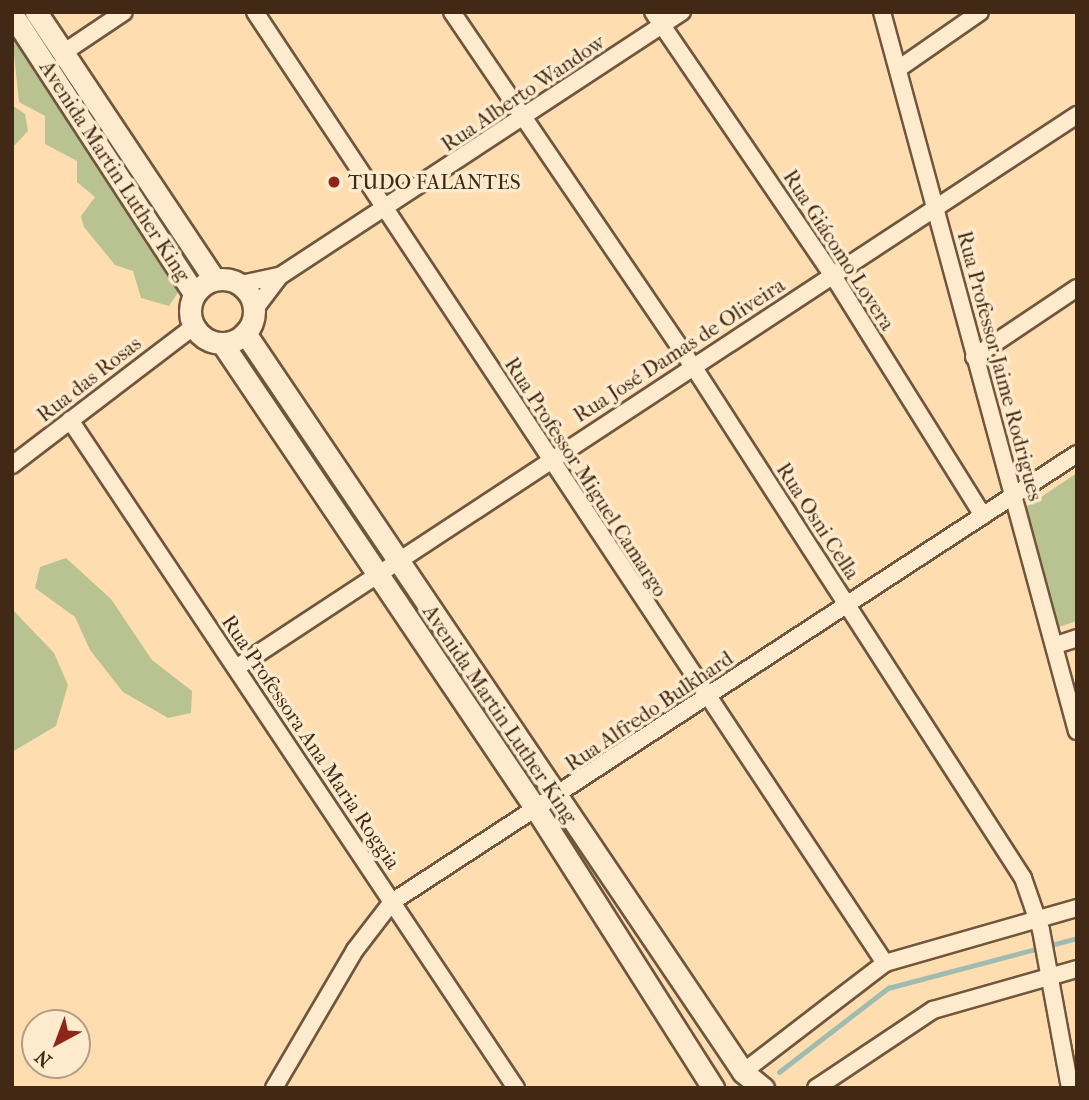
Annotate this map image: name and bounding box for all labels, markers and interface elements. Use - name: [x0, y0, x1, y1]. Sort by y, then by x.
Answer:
- street label: Rua Alberto Wandow: [437, 29, 609, 157]
- street label: Avenida Martin Luther King: [34, 56, 196, 286]
- street label: Rua Giácomo Lovera: [778, 165, 900, 335]
- place label: TUDO FALANTES: [348, 169, 521, 195]
- marker: TUDO FALANTES: [326, 174, 342, 190]
- street label: Rua Professor Jaime Rodrigues: [952, 228, 1048, 504]
- street label: Rua José Damas de Oliveira: [569, 272, 789, 428]
- street label: Rua das Rosas: [32, 331, 146, 427]
- street label: Rua Professor Miguel Camargo: [499, 353, 673, 601]
- street label: Rua Osni Cella: [771, 458, 865, 584]
- street label: Avenida Martin Luther King: [417, 600, 583, 828]
- street label: Rua Professora Ana Maria Roggia: [216, 610, 406, 874]
- street label: Rua Alfredo Bulkhard: [560, 645, 738, 777]
- north arrow: [21, 1009, 91, 1079]
- text: N: [31, 1045, 56, 1071]

